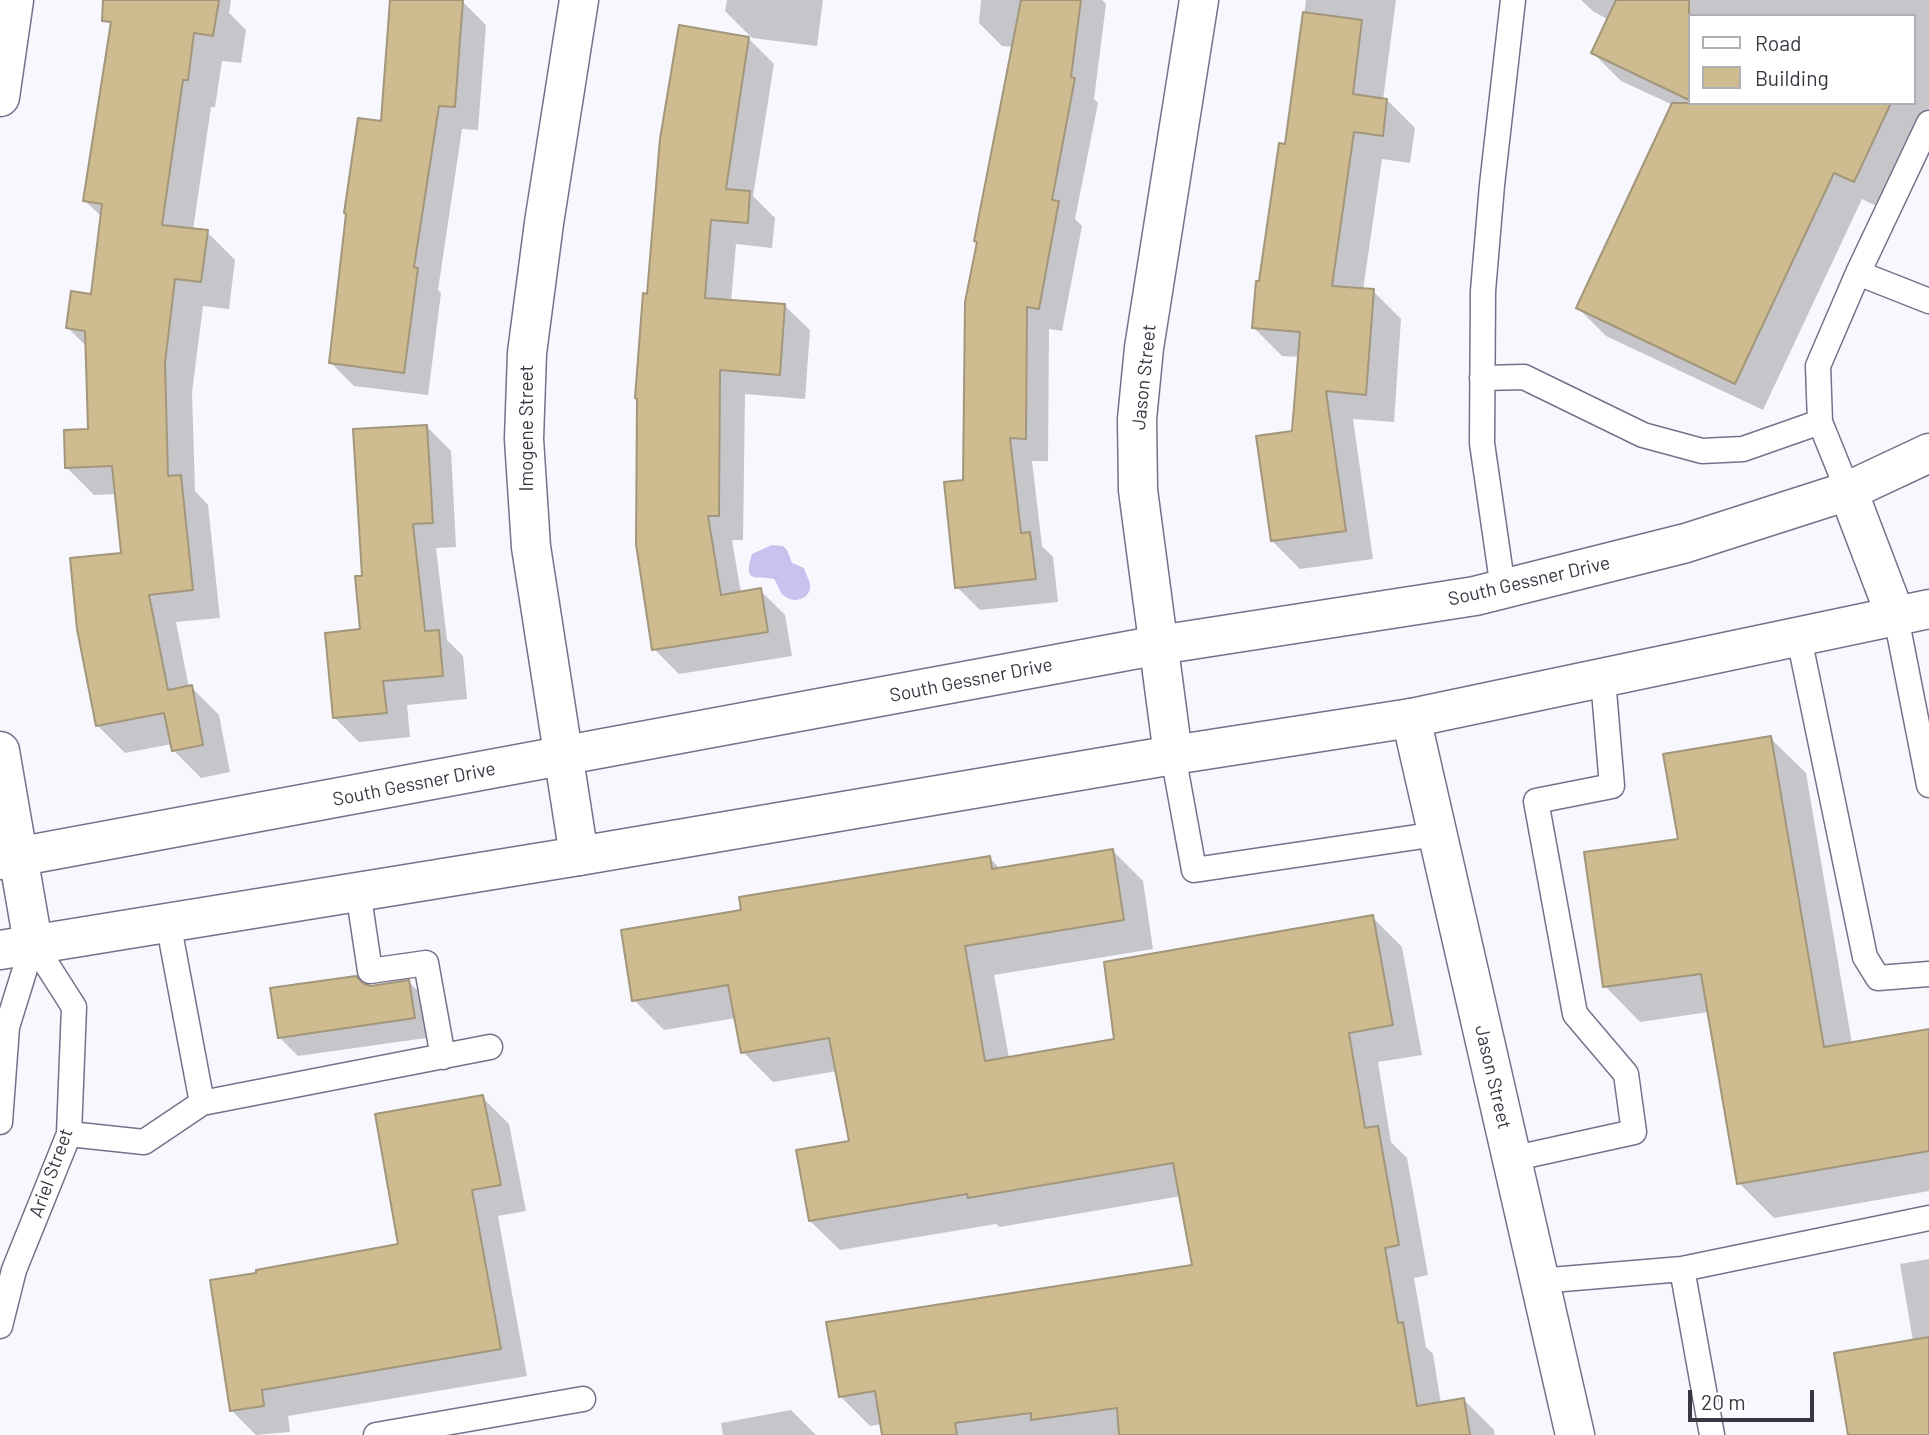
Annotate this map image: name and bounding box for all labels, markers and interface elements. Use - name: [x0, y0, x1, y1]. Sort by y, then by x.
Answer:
- legend: [1688, 14, 1915, 105]
- text: Road: [1755, 30, 1801, 55]
- text: Building: [1755, 65, 1829, 90]
- street label: Jason Street: [1127, 323, 1161, 431]
- street label: Imogene Street: [516, 364, 538, 492]
- street label: South Gessner Drive: [1446, 551, 1612, 611]
- street label: South Gessner Drive: [888, 653, 1054, 707]
- street label: South Gessner Drive: [331, 757, 497, 811]
- street label: Jason Street: [1470, 1023, 1516, 1131]
- street label: Ariel Street: [24, 1125, 78, 1221]
- scale bar: [1691, 1376, 1817, 1420]
- text: 20 m: [1701, 1389, 1746, 1414]

